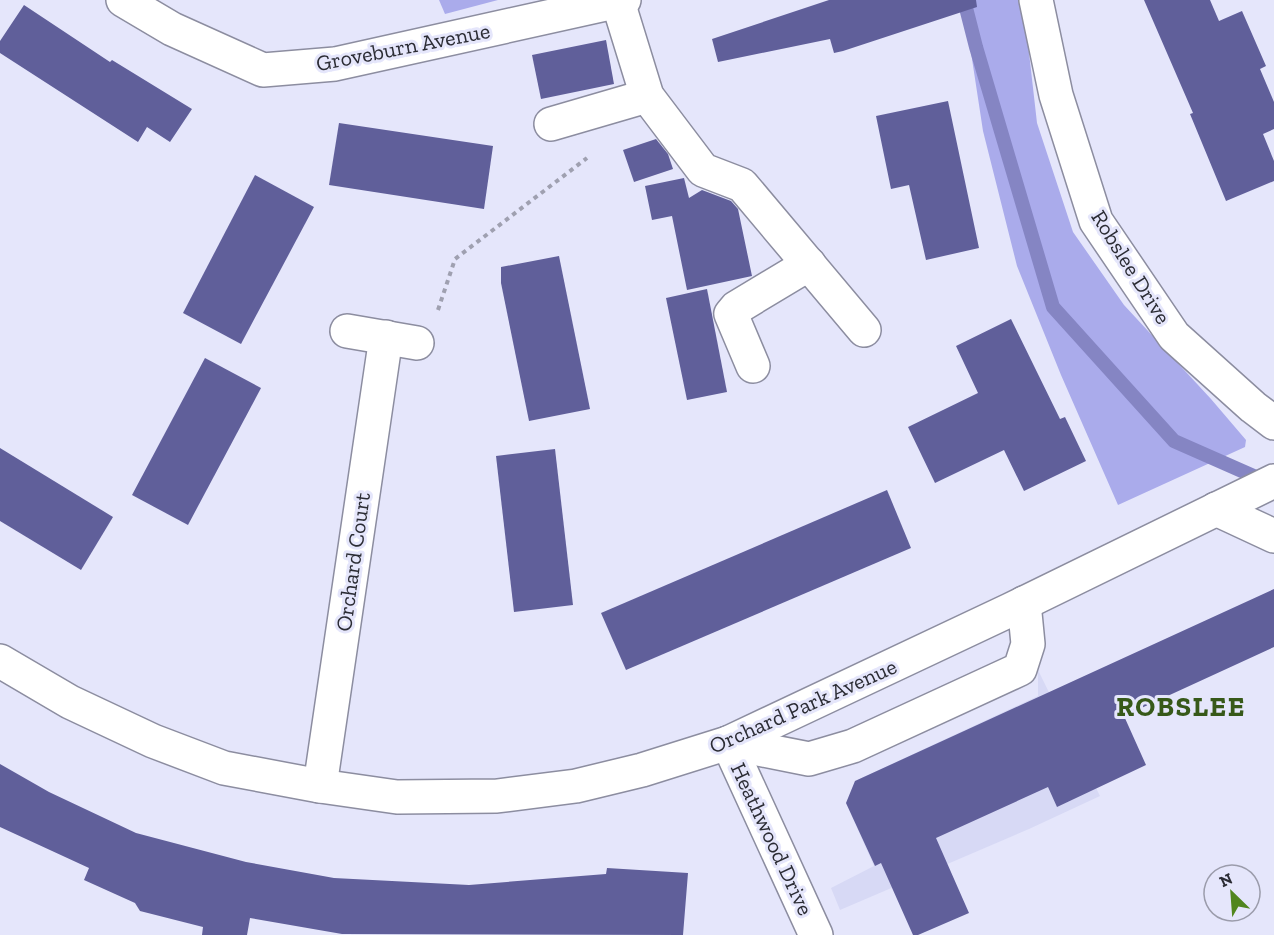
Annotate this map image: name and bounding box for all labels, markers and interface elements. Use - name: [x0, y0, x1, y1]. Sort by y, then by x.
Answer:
- street label: Groveburn Avenue: [314, 17, 492, 77]
- street label: Robslee Drive: [1085, 205, 1177, 329]
- street label: Orchard Court: [330, 490, 376, 633]
- street label: Orchard Park Avenue: [705, 653, 901, 759]
- district label: ROBSLEE: [1116, 690, 1246, 723]
- street label: Heathwood Drive: [725, 758, 819, 920]
- north arrow: [1202, 863, 1262, 923]
- text: N: [1216, 869, 1235, 891]

